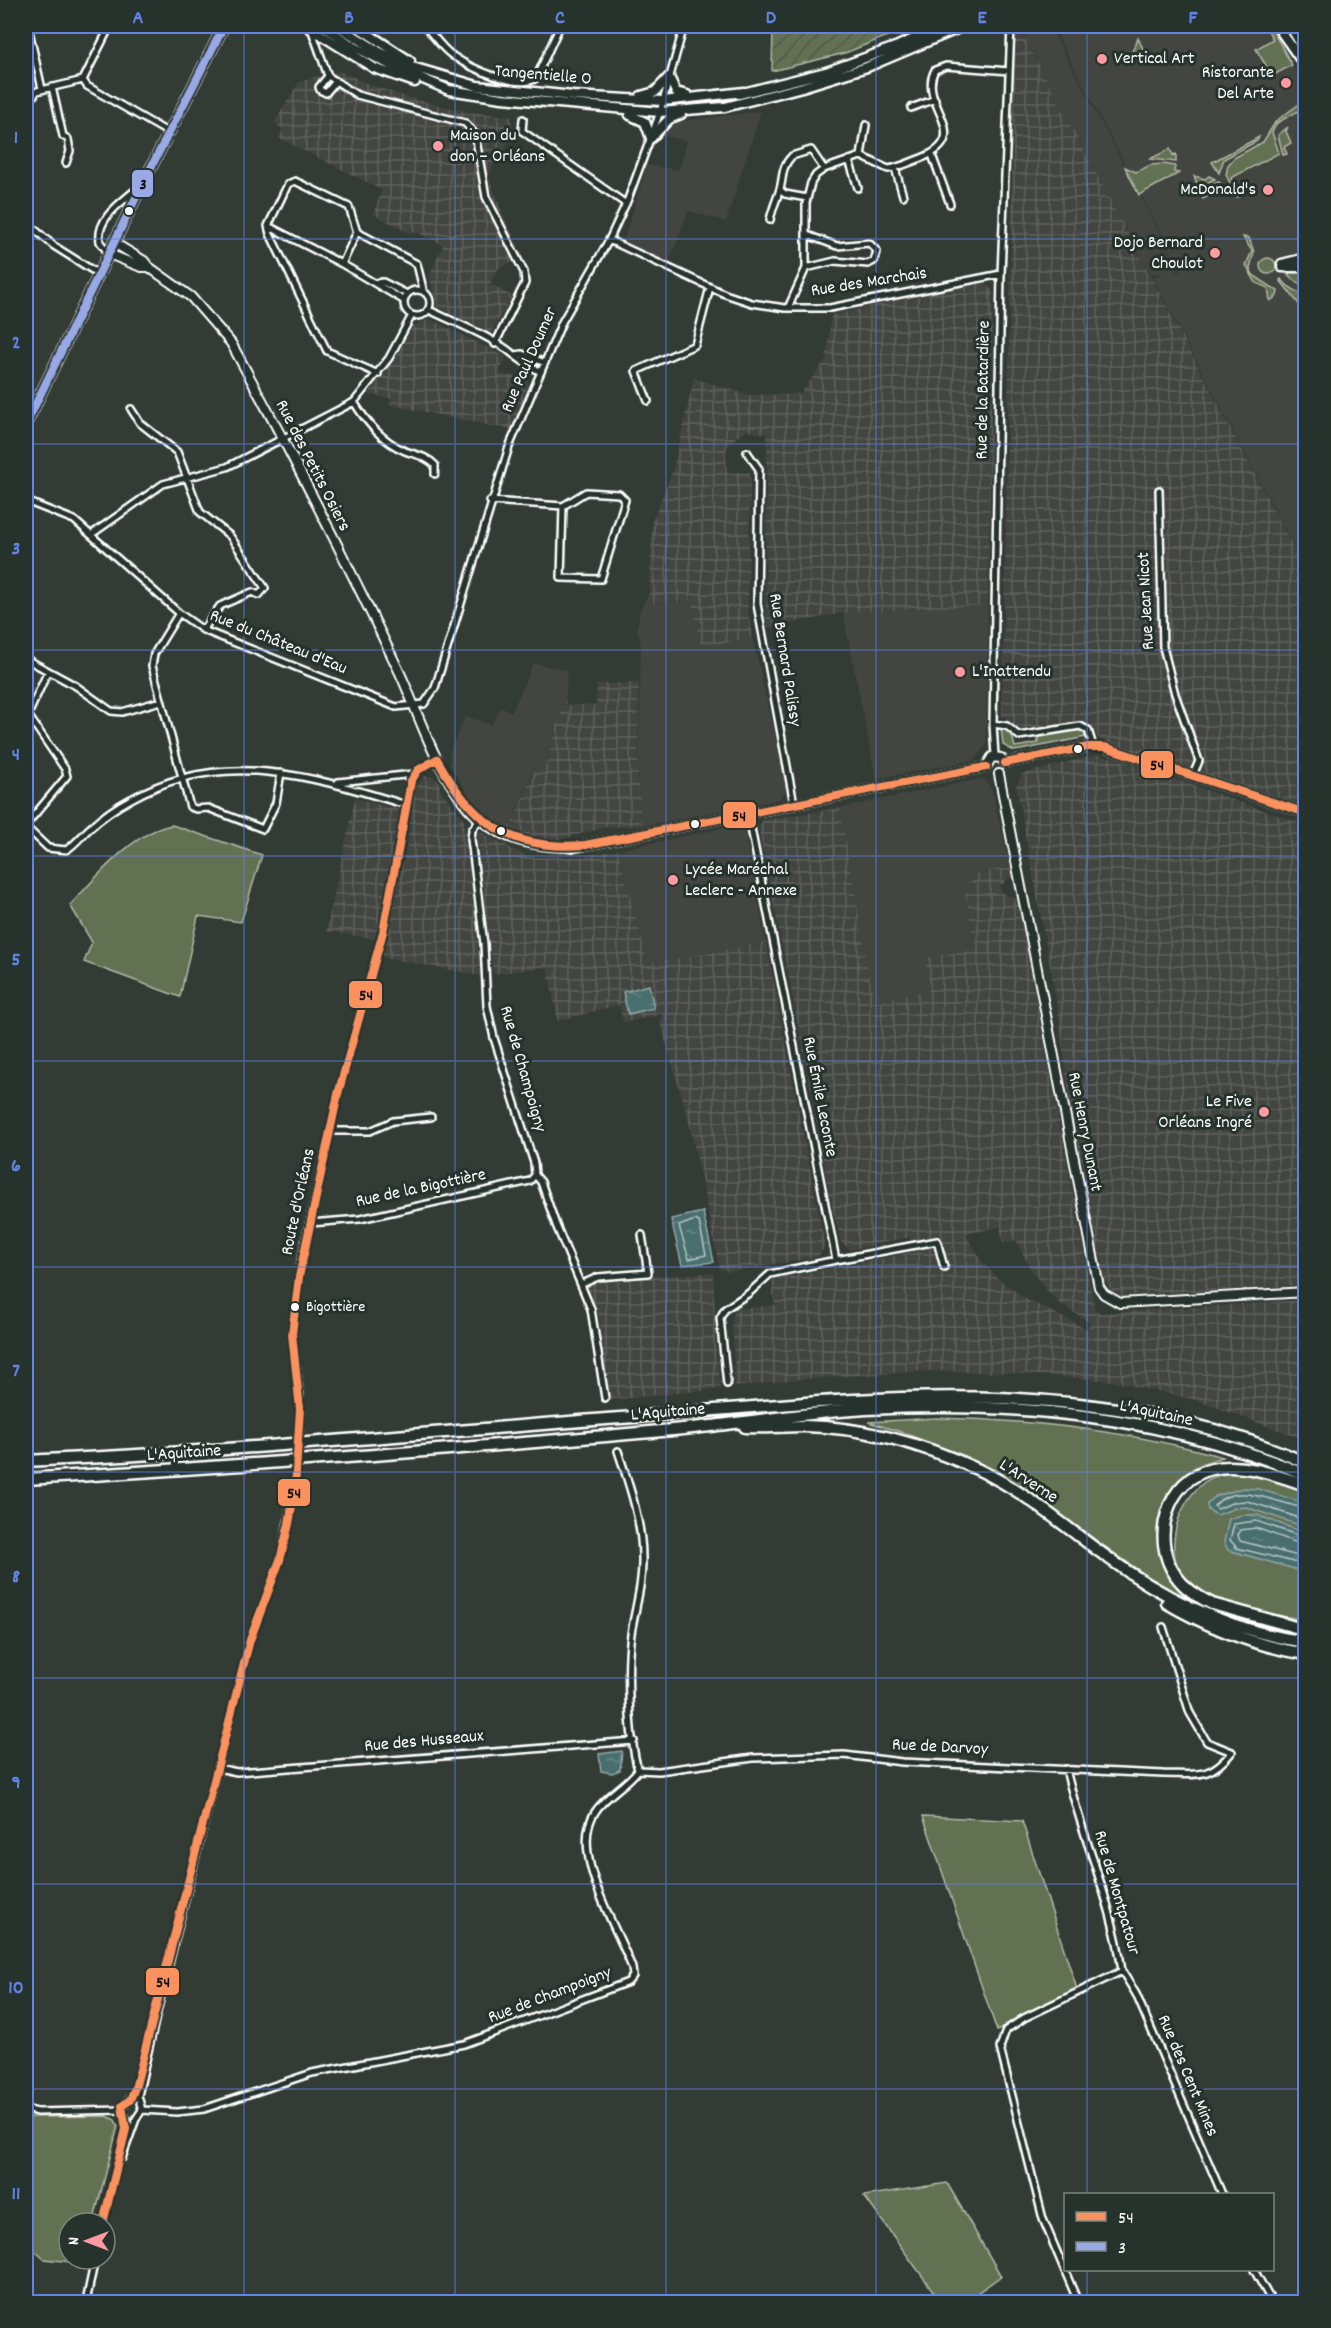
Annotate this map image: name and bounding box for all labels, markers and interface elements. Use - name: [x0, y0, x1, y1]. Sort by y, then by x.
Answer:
- text: A: [133, 5, 144, 33]
- text: B: [344, 5, 354, 33]
- text: C: [555, 5, 565, 33]
- text: D: [766, 5, 777, 33]
- text: E: [977, 5, 987, 33]
- text: F: [1189, 5, 1199, 33]
- place label: Vertical Art: [1114, 47, 1195, 72]
- marker: Vertical Art: [1095, 52, 1109, 66]
- street label: Tangentielle O: [494, 59, 592, 93]
- place label: Ristorante Del Arte: [1202, 61, 1274, 107]
- marker: Ristorante Del Arte: [1279, 76, 1293, 90]
- place label: Maison du don – Orléans: [450, 124, 545, 170]
- text: 1: [14, 125, 18, 153]
- marker: Maison du don – Orléans: [431, 139, 445, 153]
- line badge: 3: [131, 169, 154, 198]
- text: 3: [139, 174, 147, 197]
- place label: McDonald's: [1180, 178, 1256, 203]
- marker: McDonald's: [1261, 183, 1275, 197]
- unlabelled marker: [123, 205, 135, 217]
- place label: Dojo Bernard Choulot: [1114, 231, 1203, 277]
- marker: Dojo Bernard Choulot: [1208, 246, 1222, 260]
- street label: Rue des Marchais: [809, 261, 929, 305]
- street label: Rue Paul Doumer: [496, 303, 565, 417]
- street label: Rue de la Batardière: [970, 320, 998, 460]
- text: 2: [12, 330, 20, 358]
- street label: Rue des Petits Osiers: [268, 396, 356, 536]
- text: 3: [12, 536, 20, 564]
- street label: Rue Jean Nicot: [1132, 551, 1162, 651]
- street label: Rue Bernard Palissy: [761, 592, 807, 729]
- street label: Rue du Château d'Eau: [206, 604, 350, 682]
- place label: L'Inattendu: [972, 660, 1051, 685]
- marker: L'Inattendu: [953, 665, 967, 679]
- text: 4: [12, 742, 20, 770]
- unlabelled marker: [1072, 743, 1084, 755]
- line badge: 54: [1140, 750, 1174, 779]
- text: 54: [1150, 755, 1164, 778]
- line badge: 54: [722, 801, 757, 829]
- text: 54: [732, 806, 746, 829]
- unlabelled marker: [689, 818, 701, 830]
- unlabelled marker: [495, 825, 507, 837]
- place label: Lycée Maréchal Leclerc - Annexe: [685, 858, 797, 904]
- marker: Lycée Maréchal Leclerc - Annexe: [666, 873, 680, 887]
- text: 5: [11, 947, 21, 975]
- line badge: 54: [348, 980, 383, 1009]
- text: 54: [359, 985, 373, 1008]
- street label: Rue de Champoigny: [492, 1003, 552, 1136]
- street label: Rue Émile Leconte: [795, 1035, 843, 1159]
- street label: Rue Henry Dunant: [1060, 1070, 1108, 1194]
- place label: Le Five Orléans Ingré: [1158, 1090, 1252, 1136]
- marker: Le Five Orléans Ingré: [1257, 1105, 1271, 1119]
- street label: Route d'Orléans: [275, 1146, 323, 1258]
- text: 6: [11, 1153, 21, 1181]
- street label: Rue de la Bigottière: [354, 1163, 488, 1215]
- place label: Bigottière: [306, 1296, 365, 1319]
- marker: Bigottière: [289, 1301, 301, 1313]
- text: 7: [12, 1358, 20, 1386]
- street label: L'Aquitaine: [1117, 1394, 1195, 1434]
- street label: L'Aquitaine: [630, 1397, 706, 1429]
- street label: L'Aquitaine: [146, 1439, 222, 1469]
- street label: L'Arverne: [994, 1454, 1062, 1510]
- line badge: 54: [277, 1478, 311, 1507]
- text: 54: [287, 1483, 301, 1506]
- text: 8: [12, 1564, 20, 1592]
- street label: Rue des Husseaux: [363, 1724, 485, 1760]
- street label: Rue de Darvoy: [891, 1733, 989, 1763]
- text: 9: [11, 1770, 21, 1798]
- street label: Rue de Montpatour: [1086, 1828, 1146, 1958]
- street label: Rue de Champoigny: [485, 1961, 616, 2031]
- line badge: 54: [145, 1967, 180, 1996]
- text: 54: [156, 1972, 170, 1995]
- text: 10: [8, 1975, 24, 2003]
- street label: Rue des Cent Mines: [1150, 2011, 1224, 2141]
- text: 11: [12, 2181, 20, 2209]
- legend: [1064, 2193, 1274, 2271]
- text: 54: [1118, 2207, 1134, 2232]
- north arrow: [57, 2211, 117, 2271]
- text: N: [63, 2237, 86, 2245]
- text: 3: [1118, 2237, 1126, 2262]

